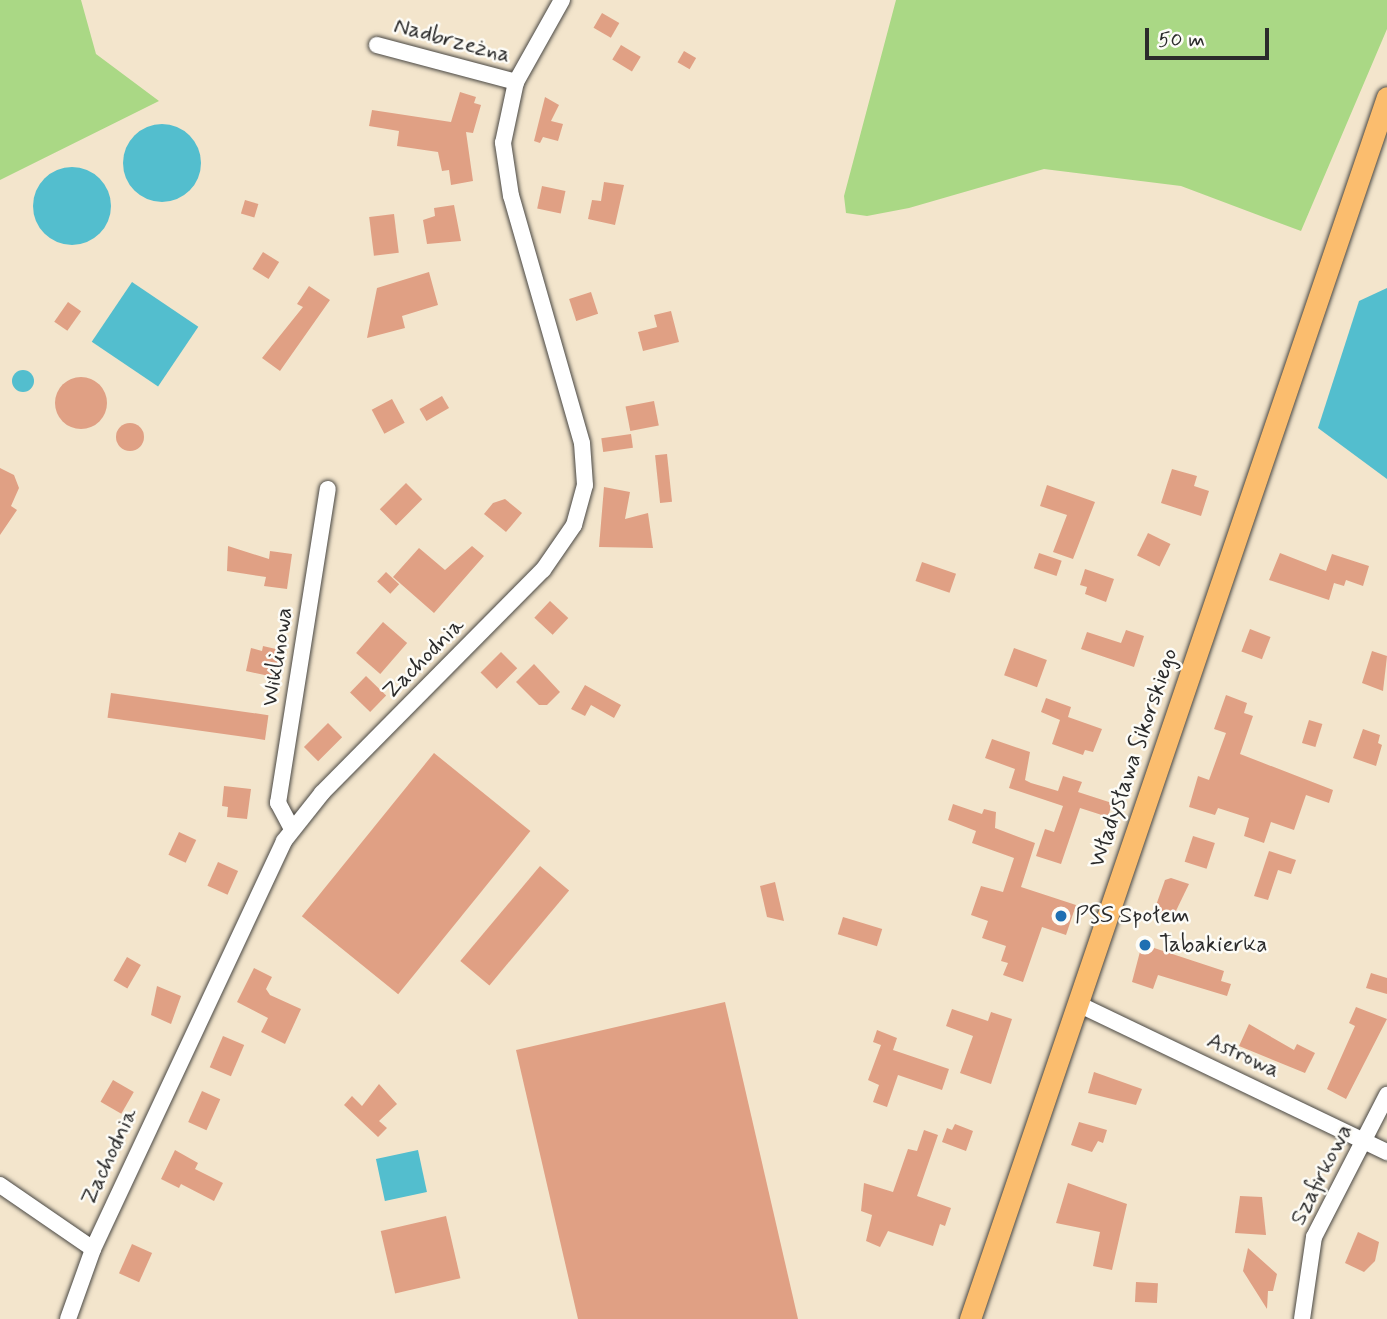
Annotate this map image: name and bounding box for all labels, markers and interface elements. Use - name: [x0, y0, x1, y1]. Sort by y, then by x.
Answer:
- street label: Nadbrzeżna: [391, 12, 513, 70]
- scale bar: [1149, 14, 1273, 58]
- text: 50 m: [1158, 26, 1205, 54]
- street label: Wiklinowa: [257, 605, 299, 709]
- street label: Zachodnia: [377, 612, 471, 706]
- street label: Władysława Sikorskiego: [1083, 642, 1185, 874]
- place label: PSS Społem: [1075, 902, 1190, 930]
- marker: PSS Społem: [1053, 908, 1069, 924]
- place label: Tabakierka: [1159, 931, 1268, 959]
- marker: Tabakierka: [1137, 937, 1153, 953]
- street label: Astrowa: [1202, 1027, 1284, 1085]
- street label: Zachodnia: [75, 1104, 145, 1210]
- street label: Szafirkowa: [1285, 1120, 1359, 1230]

